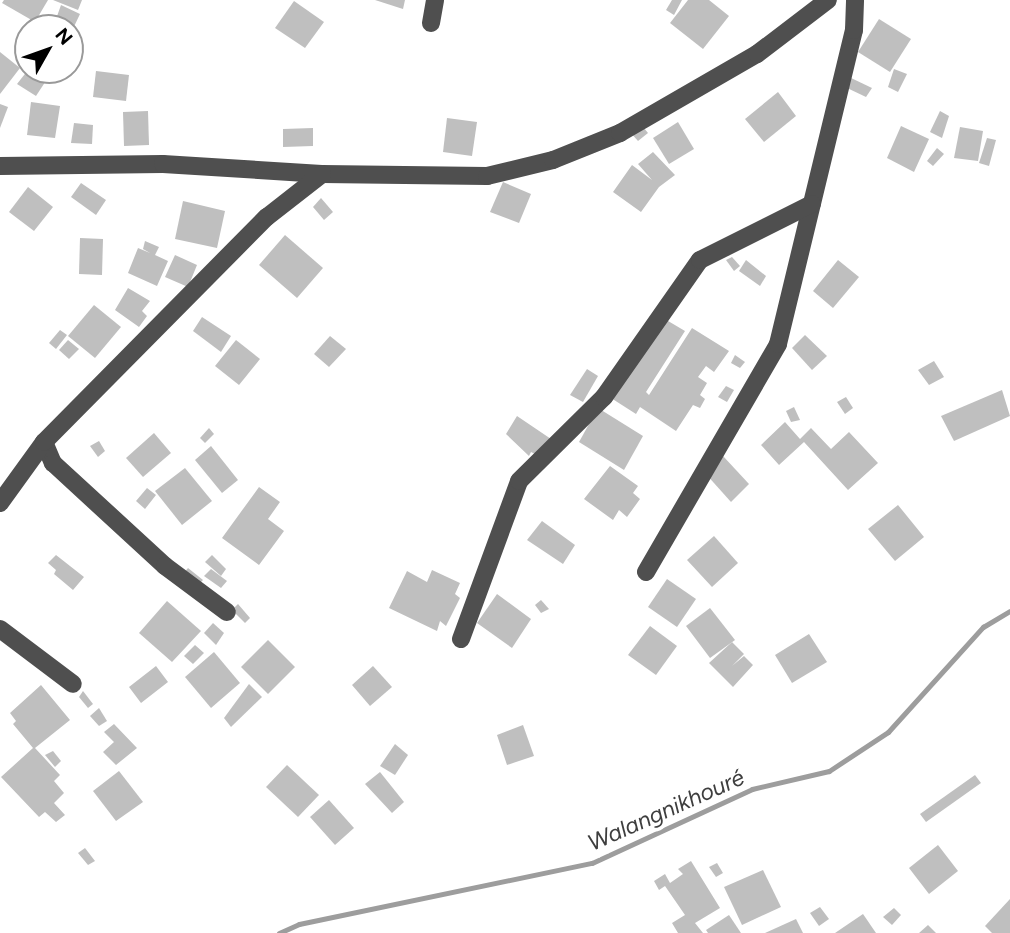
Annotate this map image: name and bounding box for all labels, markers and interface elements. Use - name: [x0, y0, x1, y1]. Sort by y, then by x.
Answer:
- north arrow: [14, 14, 84, 84]
- text: N: [50, 23, 77, 49]
- water label: Walangnikhouré: [583, 763, 749, 857]

